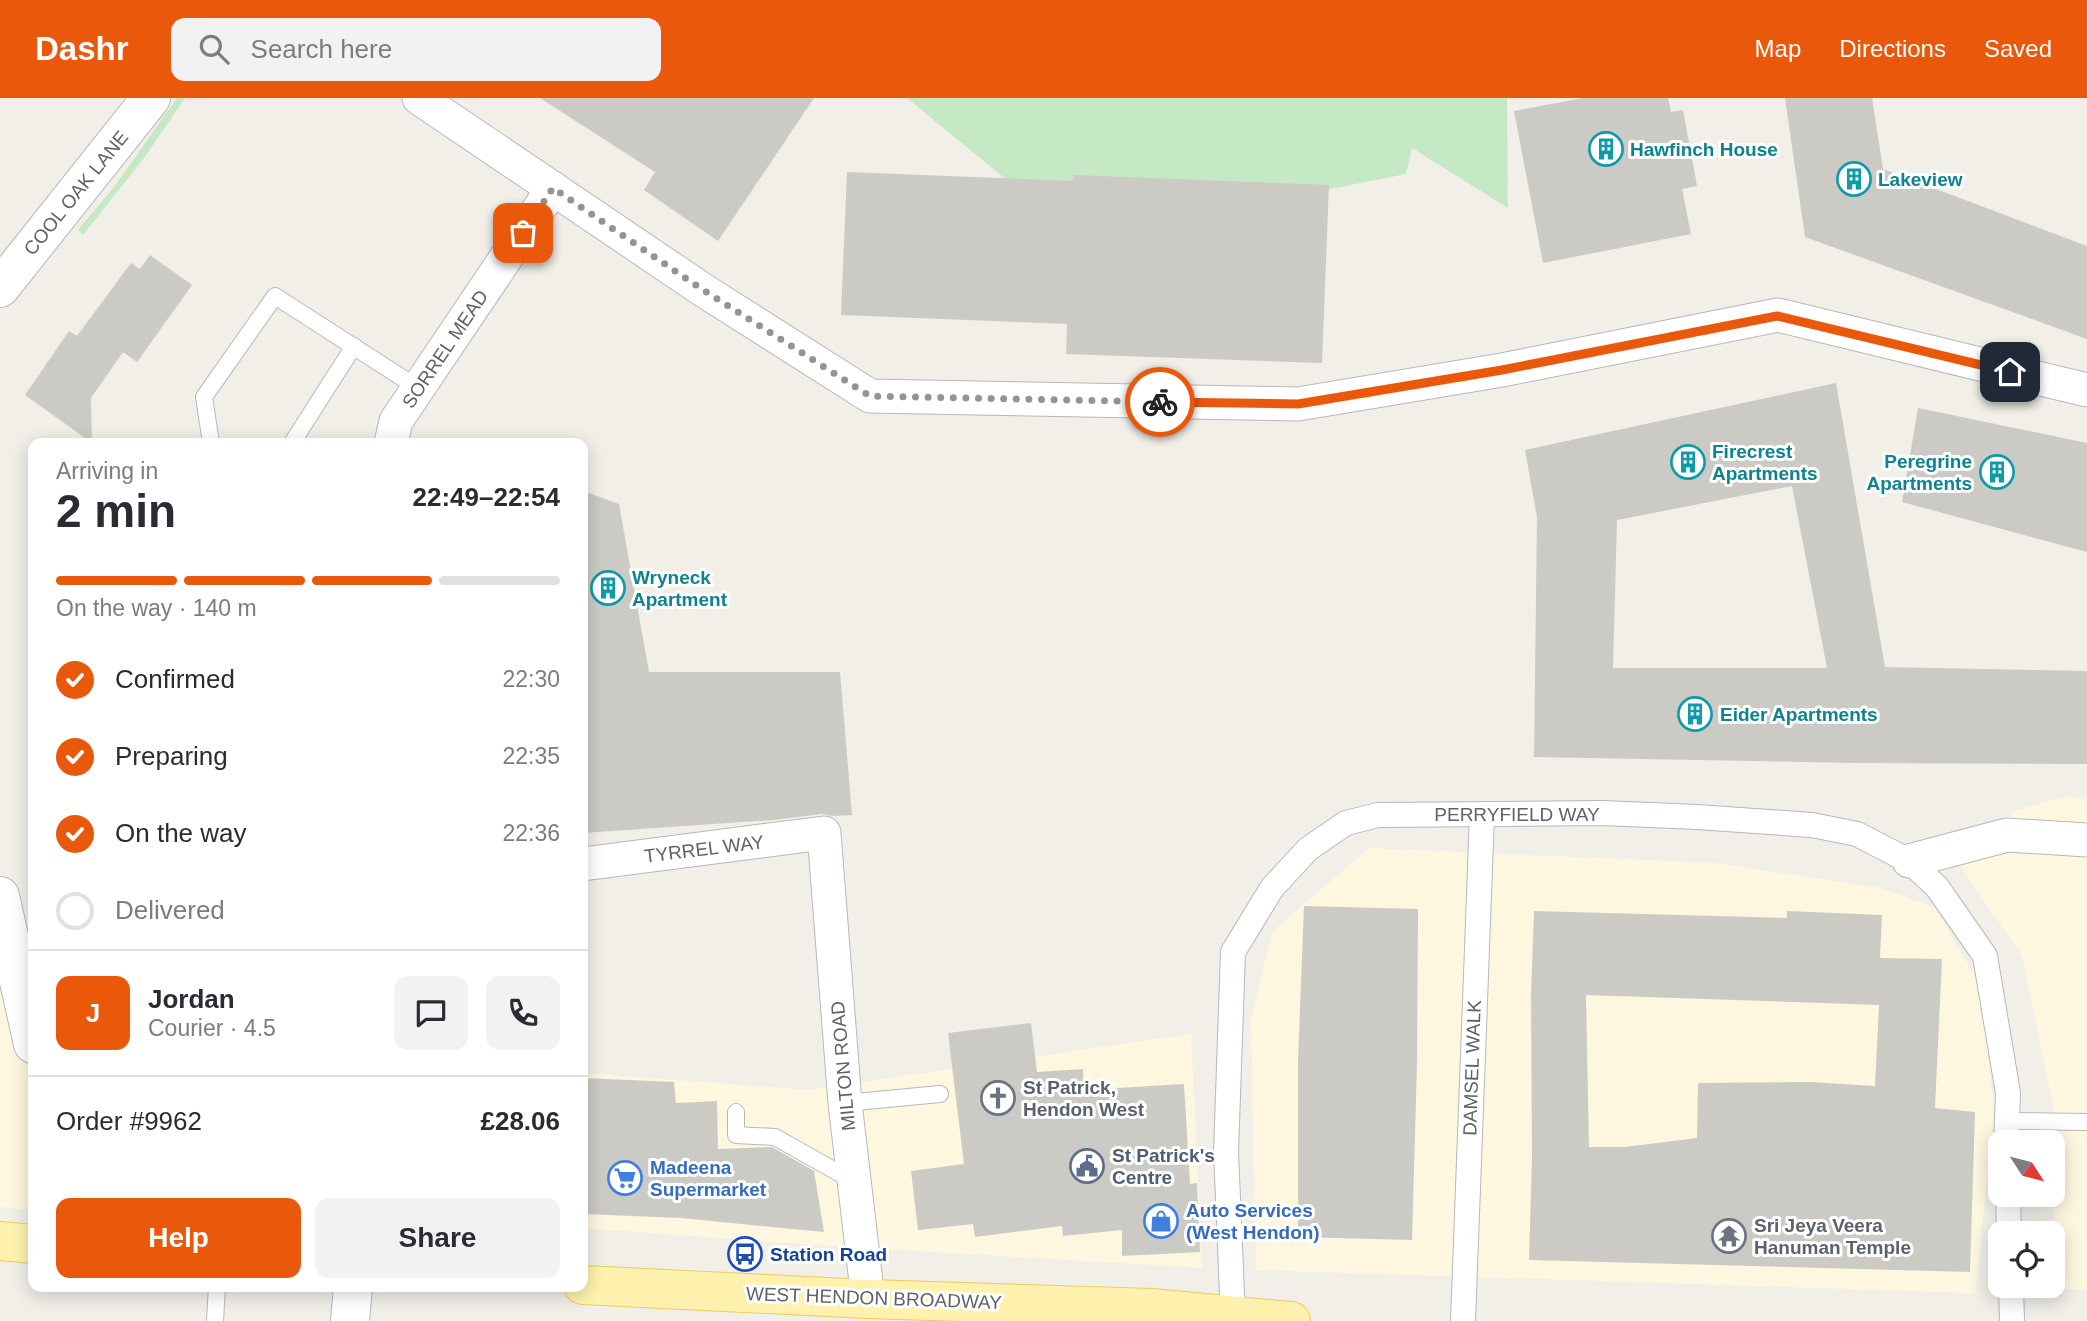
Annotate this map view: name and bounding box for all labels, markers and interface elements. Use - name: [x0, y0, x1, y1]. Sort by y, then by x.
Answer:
- search box: [171, 18, 661, 81]
- text: Dashr: [35, 30, 129, 67]
- icon: search: [195, 30, 233, 68]
- text: Search here: [251, 34, 392, 64]
- text: Map: [1755, 35, 1801, 62]
- text: Directions: [1839, 35, 1946, 62]
- text: Saved: [1984, 35, 2052, 62]
- street label: COOL OAK LANE: [20, 127, 132, 259]
- building icon: Hawfinch House: [1587, 130, 1625, 168]
- place label: Hawfinch House: [1630, 139, 1778, 160]
- building icon: Lakeview: [1835, 160, 1873, 198]
- place label: Lakeview: [1878, 169, 1963, 190]
- pin: [493, 203, 553, 263]
- icon: bag: [504, 214, 542, 252]
- street label: SORREL MEAD: [398, 286, 492, 412]
- pin: [1980, 342, 2040, 402]
- icon: home: [1991, 353, 2029, 391]
- courier: [1125, 367, 1195, 437]
- icon: bike: [1141, 383, 1179, 421]
- place label: Firecrest Apartments: [1712, 441, 1818, 484]
- building icon: Firecrest Apartments: [1669, 443, 1707, 481]
- place label: Peregrine Apartments: [1866, 451, 1972, 494]
- building icon: Peregrine Apartments: [1978, 453, 2016, 491]
- text: Arriving in: [56, 458, 158, 484]
- text: 22:49–22:54: [413, 482, 560, 512]
- text: 2 min: [56, 485, 176, 537]
- place label: Wryneck Apartment: [632, 567, 728, 610]
- building icon: Wryneck Apartment: [589, 569, 627, 607]
- text: On the way · 140 m: [56, 595, 257, 621]
- icon: check: [56, 661, 94, 699]
- text: Confirmed: [115, 664, 235, 694]
- text: 22:30: [502, 666, 560, 692]
- building icon: Eider Apartments: [1676, 695, 1714, 733]
- place label: Eider Apartments: [1720, 704, 1878, 725]
- icon: check: [56, 738, 94, 776]
- text: Preparing: [115, 741, 228, 771]
- text: 22:35: [502, 743, 560, 769]
- street label: PERRYFIELD WAY: [1434, 804, 1600, 825]
- icon: check: [56, 815, 94, 853]
- text: On the way: [115, 818, 247, 848]
- text: 22:36: [502, 820, 560, 846]
- street label: TYRREL WAY: [643, 831, 766, 867]
- text: Delivered: [115, 895, 225, 925]
- button: chat: [394, 976, 468, 1050]
- button: phone: [486, 976, 560, 1050]
- text: Jordan: [148, 984, 235, 1014]
- text: J: [86, 998, 100, 1028]
- street label: DAMSEL WALK: [1459, 999, 1485, 1136]
- street label: MILTON ROAD: [827, 1000, 859, 1132]
- text: Courier · 4.5: [148, 1015, 276, 1041]
- place label: St Patrick, Hendon West: [1023, 1077, 1145, 1120]
- church icon: St Patrick, Hendon West: [979, 1079, 1017, 1117]
- text: Order #9962: [56, 1106, 202, 1136]
- text: £28.06: [480, 1106, 560, 1136]
- north arrow: [1988, 1130, 2065, 1208]
- map controls: [1988, 1130, 2065, 1298]
- place label: St Patrick's Centre: [1112, 1145, 1215, 1188]
- public building icon: St Patrick's Centre: [1068, 1147, 1106, 1185]
- place label: Madeena Supermarket: [650, 1157, 767, 1200]
- supermarket icon: Madeena Supermarket: [606, 1159, 644, 1197]
- button: Help: [56, 1198, 301, 1278]
- button: Share: [315, 1198, 560, 1278]
- place label: Auto Services (West Hendon): [1186, 1200, 1320, 1243]
- shop icon: Auto Services (West Hendon): [1142, 1202, 1180, 1240]
- place label: Sri Jeya Veera Hanuman Temple: [1754, 1215, 1911, 1258]
- temple icon: Sri Jeya Veera Hanuman Temple: [1710, 1217, 1748, 1255]
- button: locate: [1988, 1221, 2065, 1298]
- bus stop icon: Station Road: [726, 1235, 764, 1273]
- place label: Station Road: [770, 1244, 887, 1265]
- street label: WEST HENDON BROADWAY: [746, 1283, 1003, 1313]

